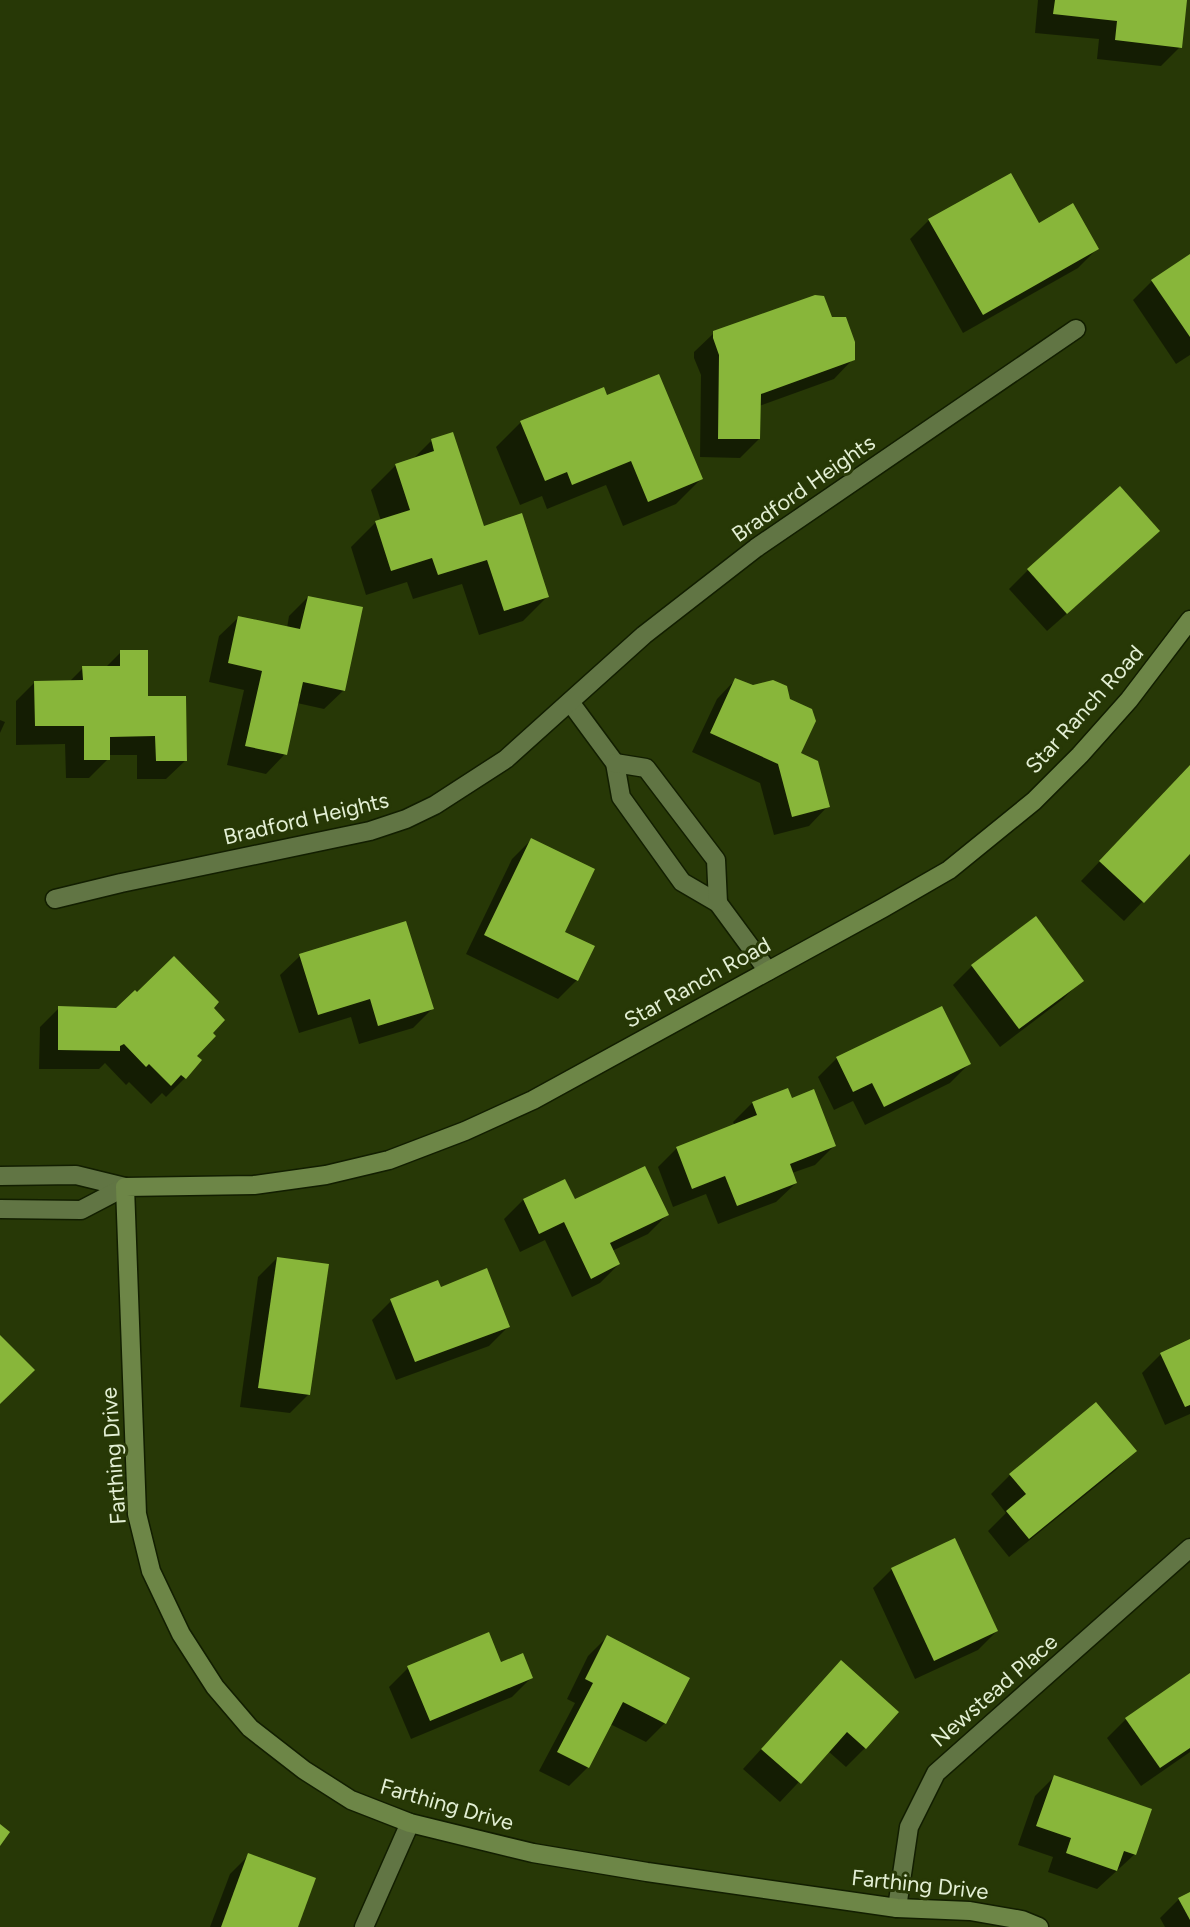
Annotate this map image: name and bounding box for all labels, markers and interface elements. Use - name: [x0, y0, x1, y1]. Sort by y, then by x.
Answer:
- street label: Bradford Heights: [726, 429, 880, 548]
- street label: Star Ranch Road: [1020, 640, 1149, 779]
- street label: Bradford Heights: [221, 786, 391, 851]
- street label: Star Ranch Road: [619, 931, 775, 1034]
- street label: Farthing Drive: [95, 1386, 132, 1526]
- street label: Newstead Place: [926, 1628, 1063, 1753]
- street label: Farthing Drive: [377, 1773, 517, 1836]
- street label: Farthing Drive: [850, 1864, 990, 1905]

